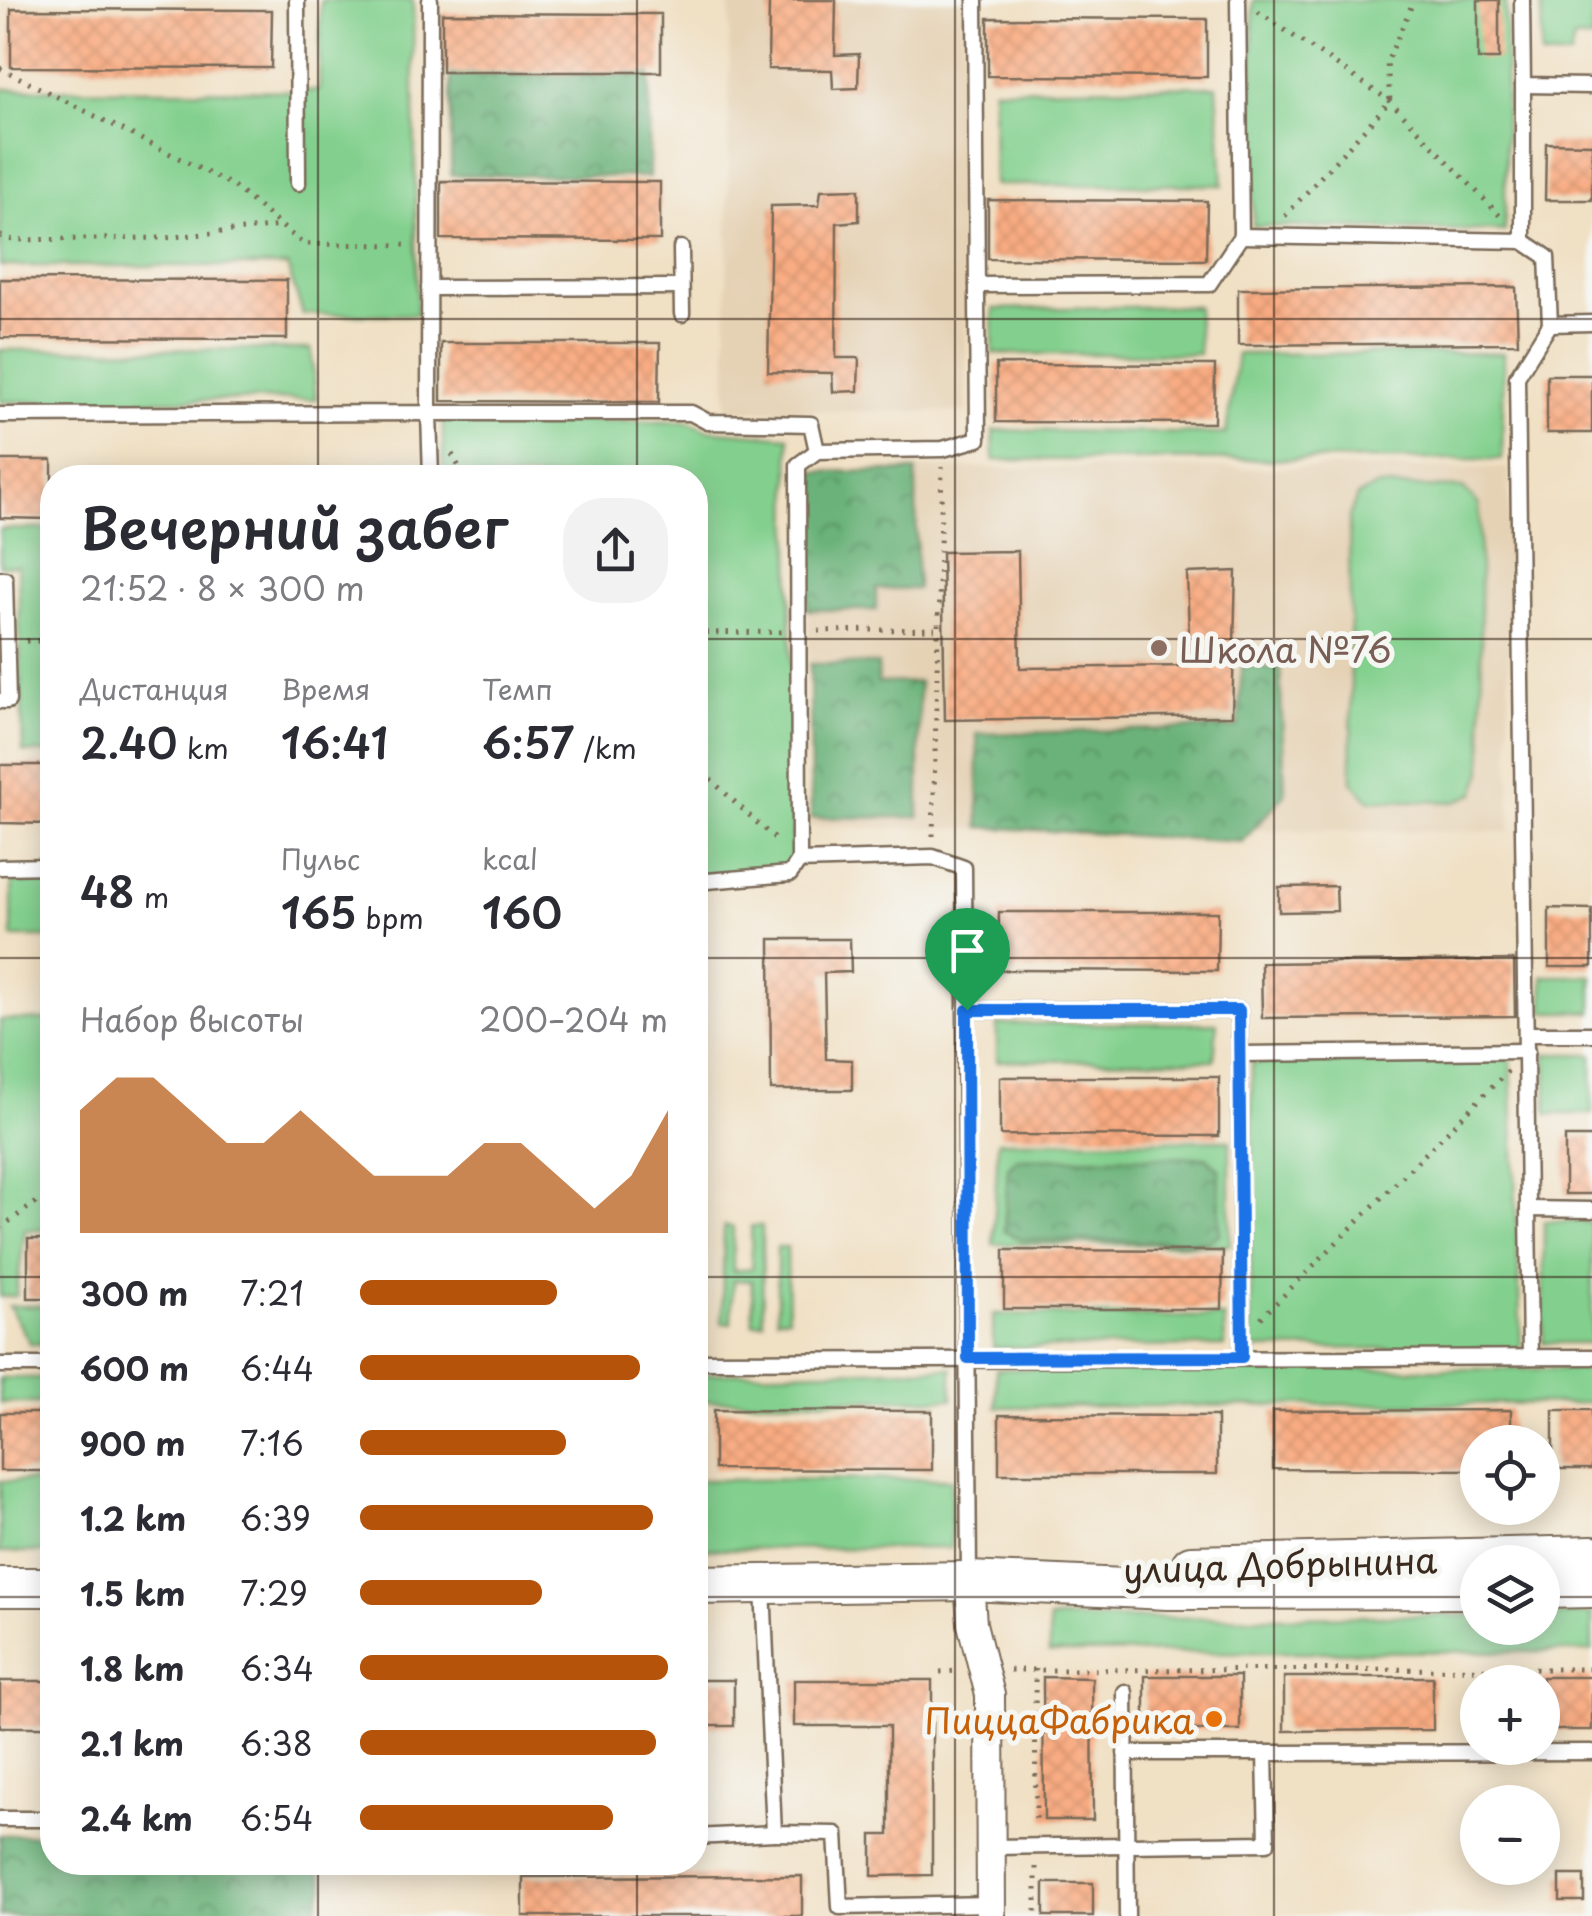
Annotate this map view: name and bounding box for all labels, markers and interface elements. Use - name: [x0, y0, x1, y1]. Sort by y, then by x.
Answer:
- text: Вечерний забег: [80, 485, 508, 568]
- button: share: [563, 498, 668, 603]
- text: 21:52 · 8 × 300 m: [80, 564, 365, 612]
- place label: Школа №76: [1179, 622, 1392, 675]
- marker: Школа №76: [1148, 637, 1170, 659]
- text: Дистанция: [80, 667, 229, 710]
- text: Время: [281, 667, 370, 710]
- text: Темп: [482, 667, 553, 710]
- text: 2.40: [80, 710, 178, 773]
- text: 16:41: [281, 710, 388, 773]
- text: 6:57: [482, 710, 574, 773]
- text: km: [178, 726, 229, 769]
- text: /km: [574, 726, 637, 769]
- text: Пульс: [281, 837, 360, 880]
- text: kcal: [482, 837, 538, 880]
- text: 48: [80, 859, 135, 922]
- text: m: [135, 875, 169, 918]
- text: 165: [281, 880, 357, 943]
- text: 160: [482, 880, 562, 943]
- text: bpm: [357, 896, 424, 939]
- pin: [925, 908, 1010, 1011]
- icon: arrive: [940, 923, 995, 978]
- text: Набор высоты: [80, 995, 304, 1043]
- text: 200–204 m: [479, 995, 668, 1043]
- text: 300 m: [80, 1269, 188, 1317]
- text: 7:21: [240, 1269, 304, 1317]
- text: 600 m: [80, 1344, 189, 1392]
- text: 6:44: [240, 1344, 314, 1392]
- text: 900 m: [80, 1419, 185, 1467]
- text: 7:16: [240, 1419, 304, 1467]
- map controls: [1460, 1425, 1560, 1885]
- button: locate: [1460, 1425, 1560, 1525]
- text: 1.2 km: [80, 1494, 186, 1542]
- text: 6:39: [240, 1494, 311, 1542]
- street label: улица Добрынина: [1122, 1532, 1438, 1596]
- button: layers: [1460, 1545, 1560, 1645]
- text: 1.5 km: [80, 1569, 185, 1617]
- text: 7:29: [240, 1569, 308, 1617]
- text: 1.8 km: [80, 1644, 184, 1692]
- text: 6:34: [240, 1644, 314, 1692]
- button: +: [1460, 1665, 1560, 1765]
- place label: ПиццаФабрика: [924, 1693, 1194, 1746]
- marker: ПиццаФабрика: [1203, 1708, 1225, 1730]
- text: 2.1 km: [80, 1719, 184, 1767]
- text: 6:38: [240, 1719, 313, 1767]
- button: −: [1460, 1785, 1560, 1885]
- text: 2.4 km: [80, 1794, 193, 1842]
- text: 6:54: [240, 1794, 313, 1842]

